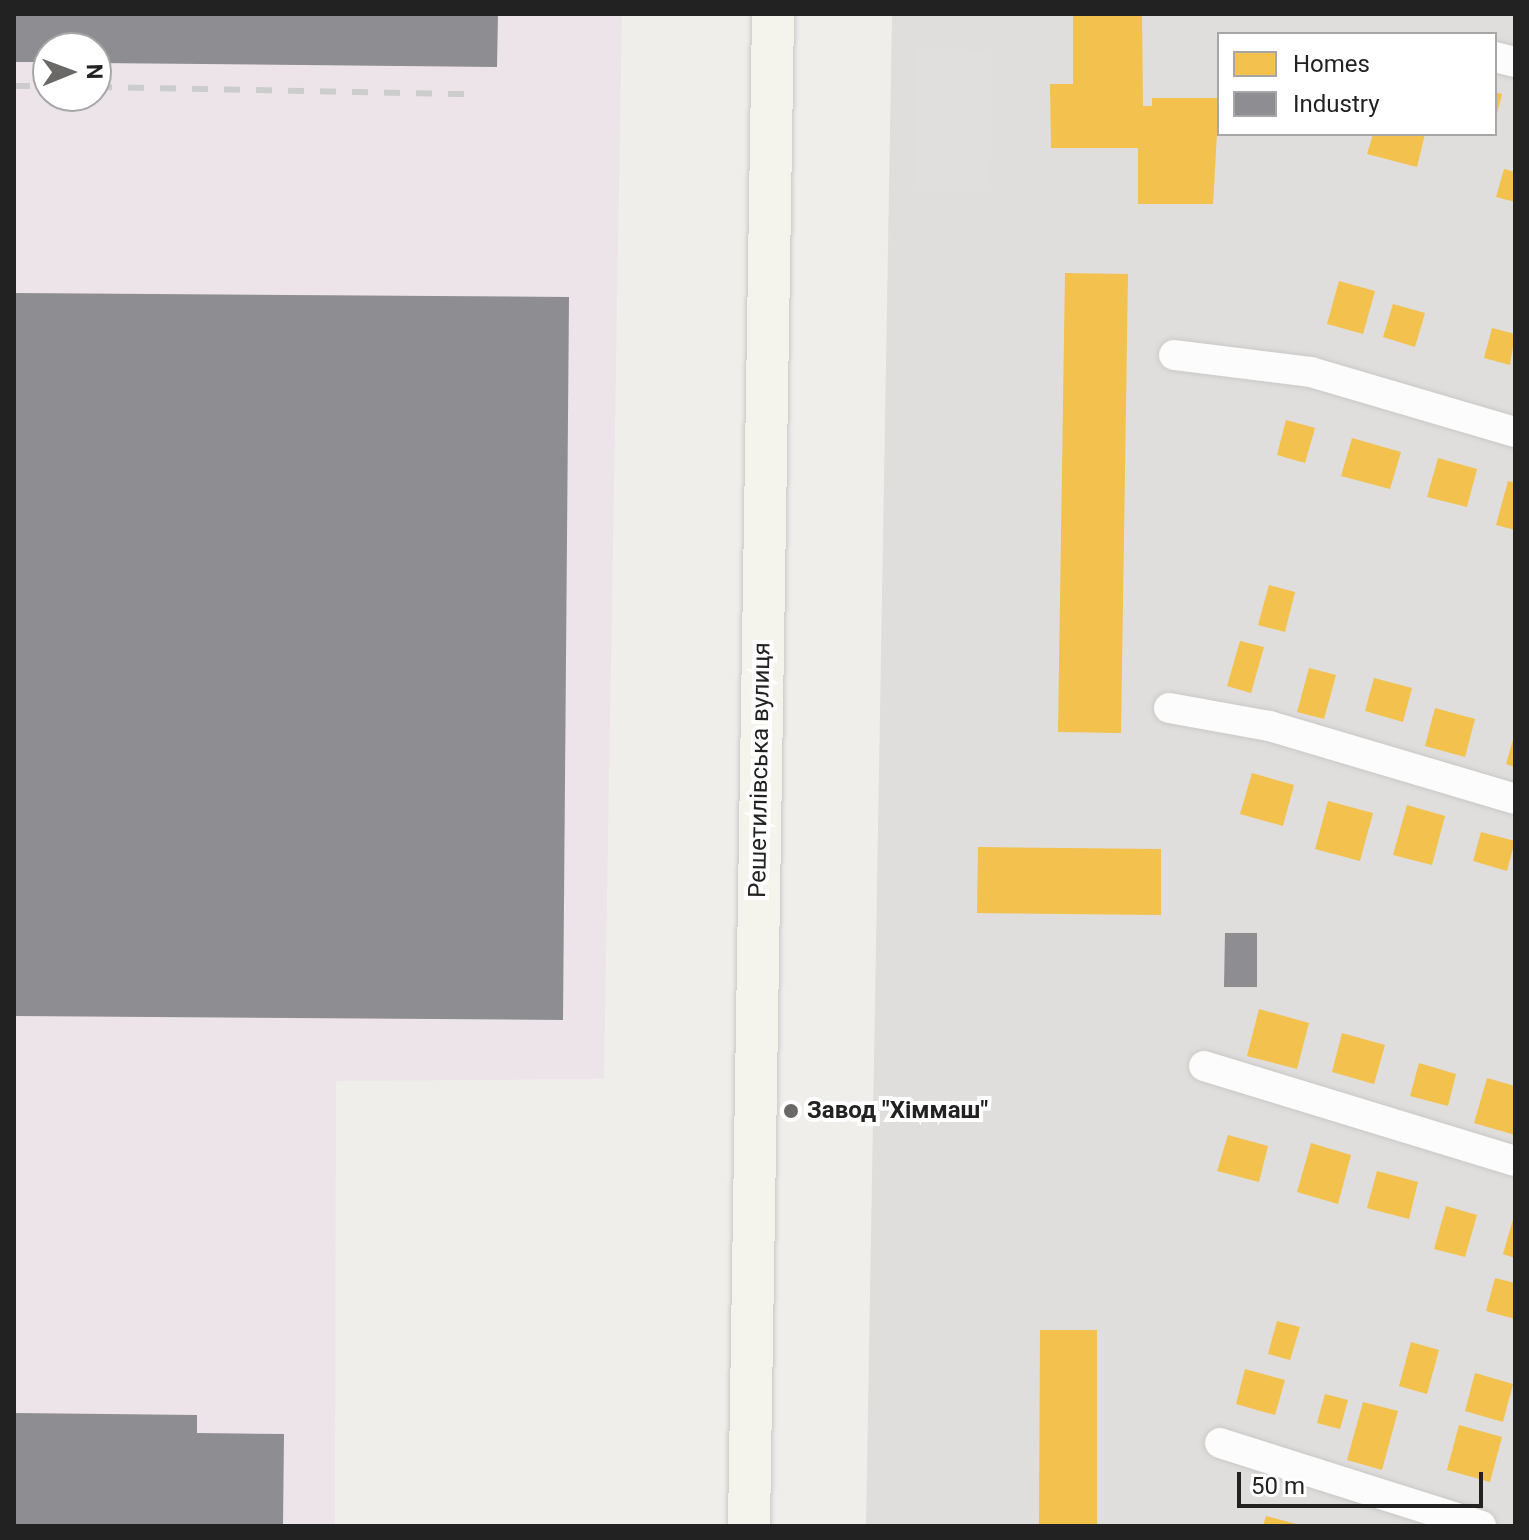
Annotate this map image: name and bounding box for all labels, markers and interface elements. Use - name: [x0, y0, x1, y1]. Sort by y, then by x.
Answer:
- north arrow: [32, 32, 112, 112]
- legend: [1217, 32, 1497, 136]
- text: Homes: [1293, 50, 1370, 78]
- text: N: [82, 64, 107, 80]
- text: Industry: [1293, 90, 1379, 118]
- street label: Решетилівська вулиця: [743, 642, 777, 898]
- place label: Завод "Хіммаш": [807, 1097, 988, 1125]
- marker: Завод "Хіммаш": [782, 1102, 800, 1120]
- scale bar: [1241, 1456, 1487, 1506]
- text: 50 m: [1251, 1472, 1305, 1500]

